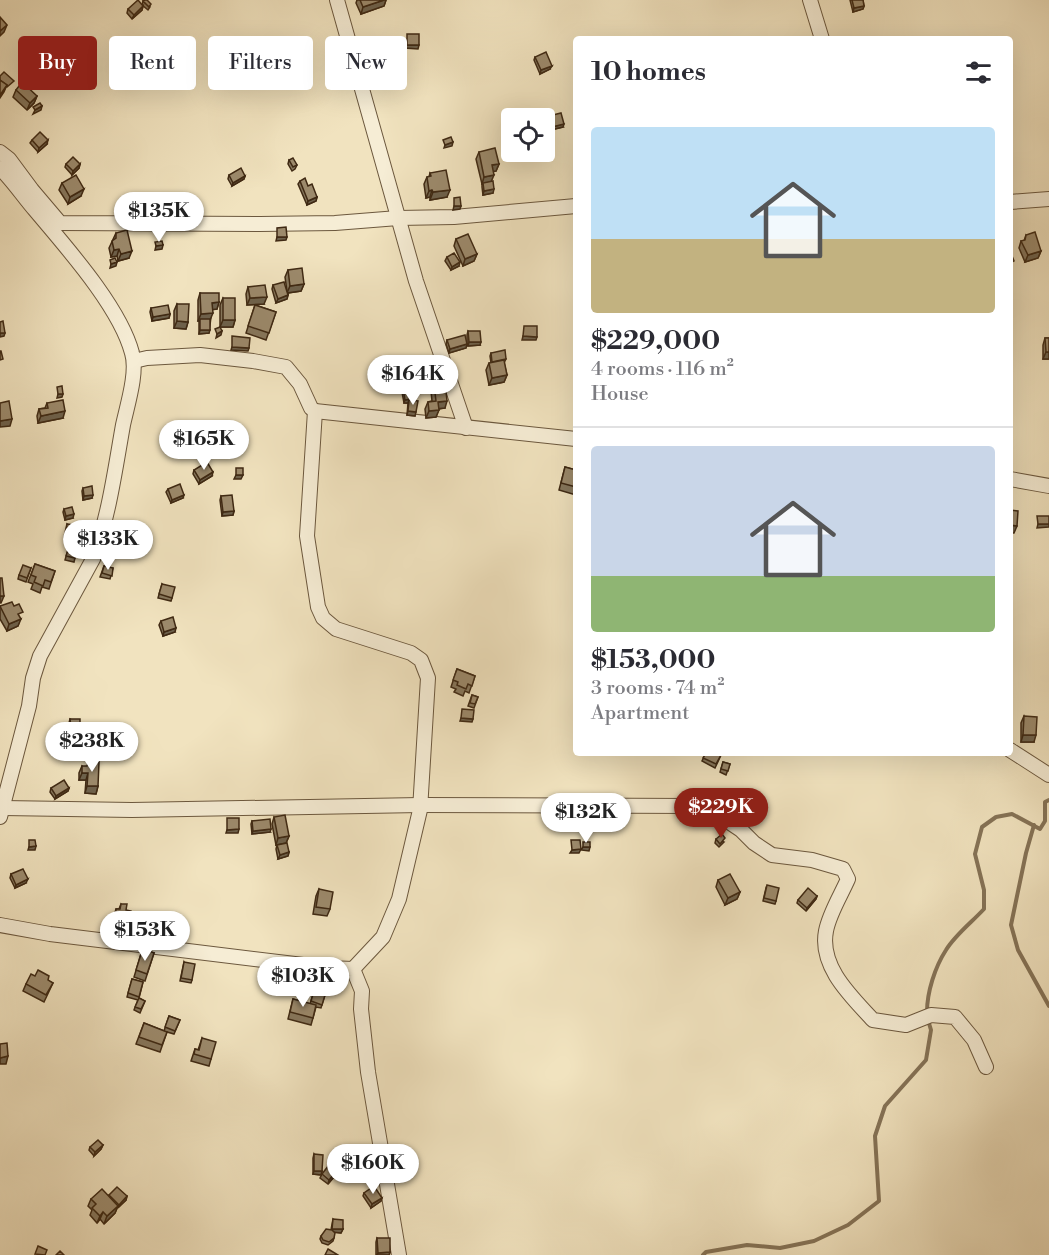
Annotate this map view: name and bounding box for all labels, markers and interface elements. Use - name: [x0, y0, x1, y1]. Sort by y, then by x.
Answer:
- chip: Buy: [18, 36, 97, 90]
- chip: Rent: [109, 36, 196, 90]
- chip: Filters: [208, 36, 313, 90]
- chip: New: [325, 36, 407, 90]
- text: 10 homes: [591, 56, 706, 88]
- icon: filters: [962, 56, 995, 89]
- map controls: [501, 108, 555, 162]
- button: locate: [501, 108, 555, 162]
- icon: home: [739, 166, 847, 274]
- pin: $135K: [117, 192, 201, 243]
- text: $135K: [128, 199, 190, 224]
- text: $229,000: [591, 325, 720, 357]
- pin: $164K: [371, 355, 455, 406]
- text: 4 rooms · 116 m²: [591, 357, 734, 382]
- text: $164K: [381, 362, 445, 387]
- text: House: [591, 382, 649, 407]
- pin: $165K: [162, 420, 246, 471]
- text: $165K: [173, 427, 235, 452]
- icon: home: [739, 485, 847, 593]
- pin: $133K: [66, 520, 150, 571]
- text: $133K: [77, 527, 139, 552]
- text: $153,000: [591, 644, 715, 676]
- text: 3 rooms · 74 m²: [591, 676, 724, 701]
- text: Apartment: [591, 701, 689, 726]
- pin: $238K: [50, 722, 134, 773]
- text: $238K: [59, 729, 125, 754]
- pin: $229K: [679, 788, 763, 839]
- pin: $132K: [544, 793, 628, 844]
- text: $229K: [688, 795, 754, 820]
- text: $132K: [555, 800, 617, 825]
- pin: $153K: [103, 911, 187, 962]
- text: $153K: [114, 918, 176, 943]
- pin: $103K: [261, 957, 345, 1008]
- text: $103K: [271, 964, 335, 989]
- pin: $160K: [331, 1144, 415, 1195]
- text: $160K: [341, 1151, 405, 1176]

